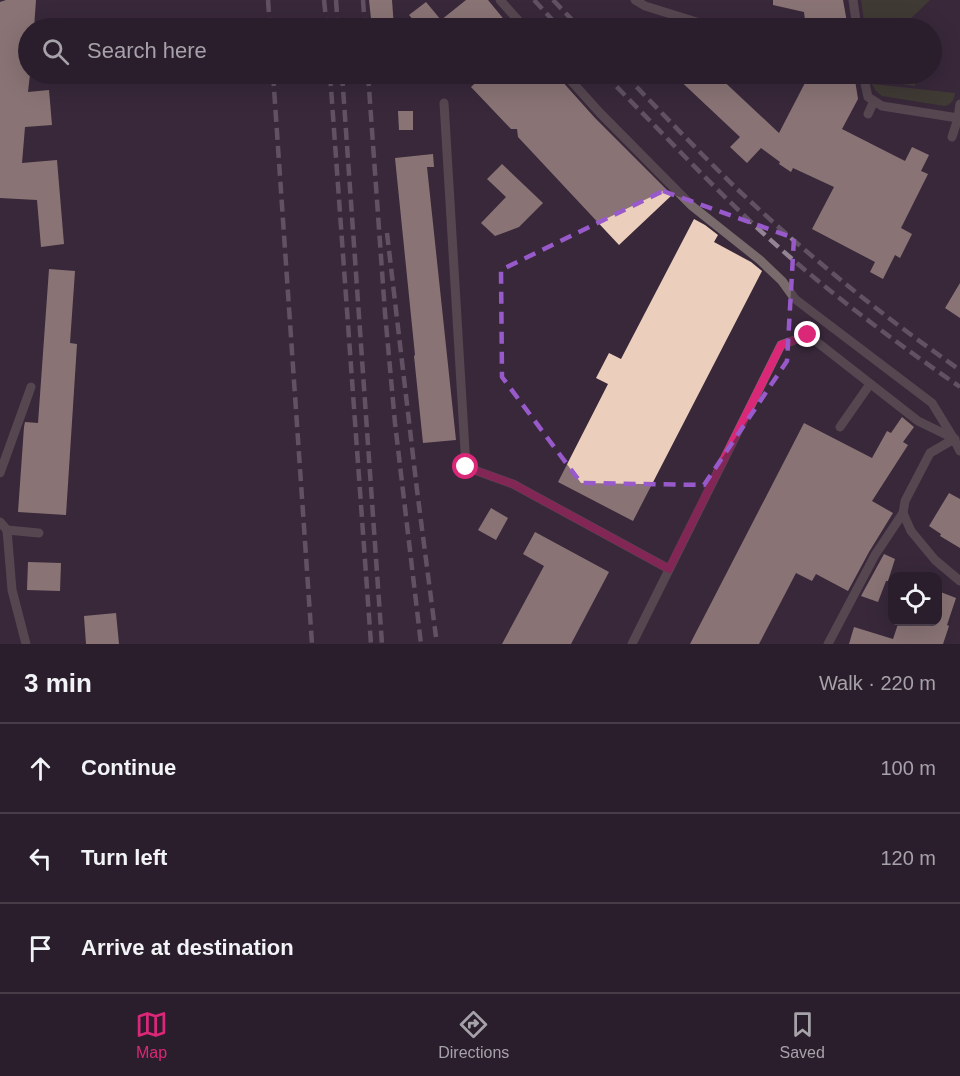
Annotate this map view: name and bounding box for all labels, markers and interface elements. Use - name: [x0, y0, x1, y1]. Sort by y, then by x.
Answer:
- search box: [18, 18, 942, 84]
- icon: search: [39, 35, 72, 68]
- text: Search here: [87, 38, 207, 63]
- route end: [794, 321, 820, 347]
- route start: [452, 453, 478, 479]
- map controls: [888, 572, 942, 626]
- button: locate: [888, 572, 942, 626]
- text: 3 min: [24, 668, 92, 698]
- text: Walk · 220 m: [819, 672, 936, 694]
- icon: ahead: [24, 752, 57, 785]
- text: Continue: [81, 755, 176, 780]
- text: 100 m: [880, 757, 936, 779]
- icon: left: [24, 842, 57, 875]
- text: Turn left: [81, 845, 167, 870]
- text: 120 m: [880, 847, 936, 869]
- icon: arrive: [24, 932, 57, 965]
- text: Arrive at destination: [81, 935, 294, 960]
- tab: Map: [135, 1008, 168, 1062]
- tab: Directions: [438, 1008, 509, 1062]
- tab: Saved: [780, 1008, 825, 1062]

